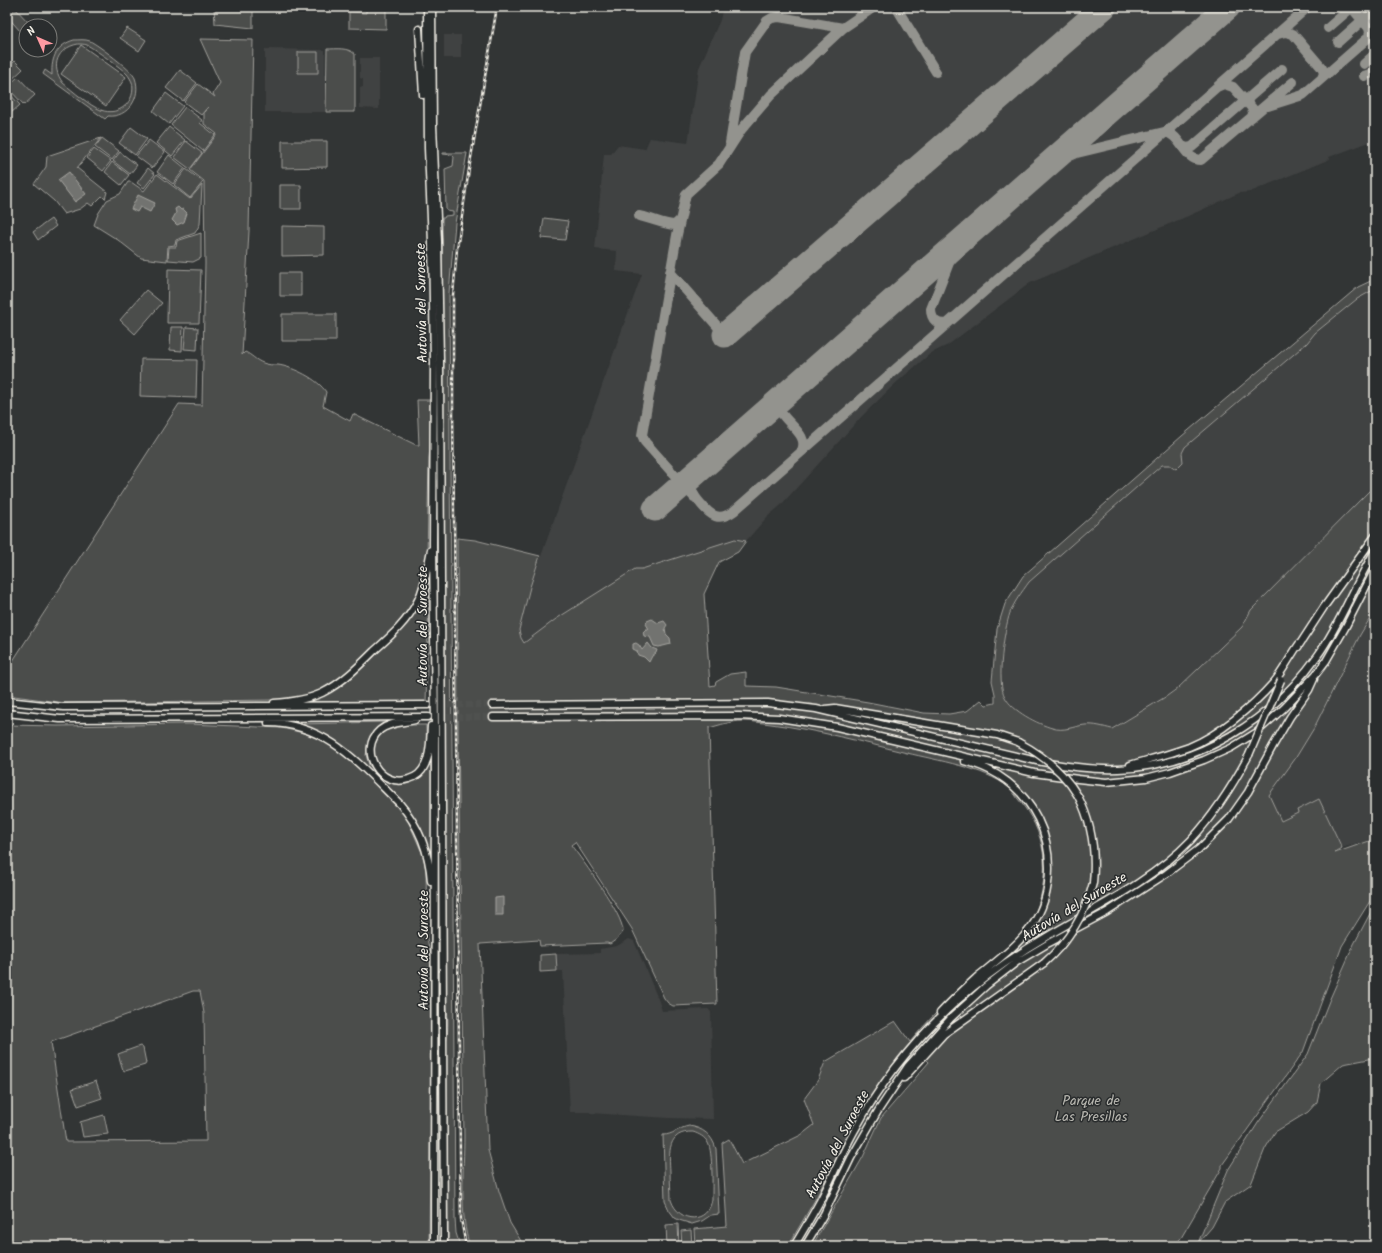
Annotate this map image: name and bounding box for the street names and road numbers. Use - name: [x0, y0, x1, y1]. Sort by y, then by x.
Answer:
- street label: Autovía del Suroeste: [410, 242, 434, 363]
- street label: Autovía del Suroeste: [412, 565, 434, 686]
- street label: Autovía del Suroeste: [1017, 866, 1132, 947]
- street label: Autovía del Suroeste: [413, 889, 435, 1010]
- street label: Autovía del Suroeste: [800, 1086, 876, 1203]

